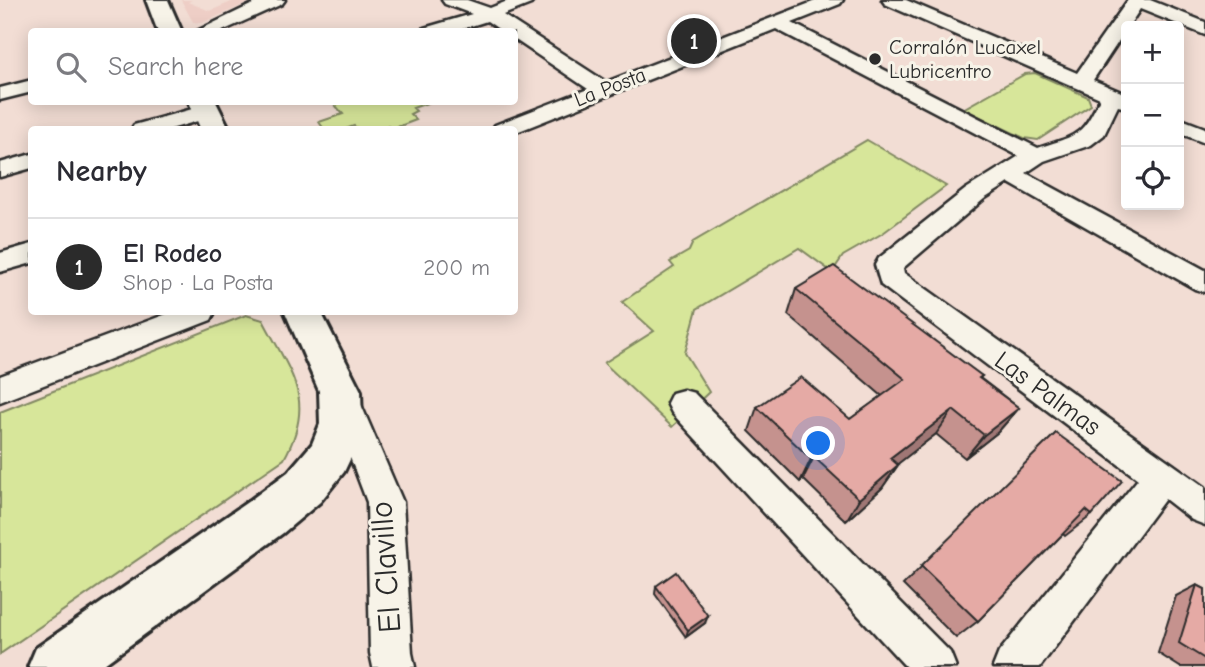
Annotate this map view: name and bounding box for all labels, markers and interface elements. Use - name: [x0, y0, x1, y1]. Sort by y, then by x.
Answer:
- pin: 1: [671, 15, 717, 67]
- map controls: [1121, 21, 1184, 210]
- button: +: [1121, 21, 1184, 84]
- search box: [28, 28, 518, 105]
- place label: Corralón Lucaxel Lubricentro: [889, 35, 1041, 83]
- icon: search: [52, 48, 90, 86]
- marker: Corralón Lucaxel Lubricentro: [867, 51, 883, 67]
- text: Search here: [108, 52, 243, 82]
- street label: La Posta: [571, 62, 649, 112]
- button: −: [1121, 84, 1184, 147]
- button: locate: [1121, 147, 1184, 210]
- text: Nearby: [56, 154, 147, 189]
- text: El Rodeo: [123, 239, 222, 269]
- text: 1: [74, 254, 84, 281]
- text: 200 m: [423, 254, 490, 281]
- text: Shop · La Posta: [123, 269, 274, 296]
- street label: Las Palmas: [989, 345, 1106, 442]
- your location: [801, 426, 835, 460]
- street label: El Clavillo: [362, 500, 409, 634]

